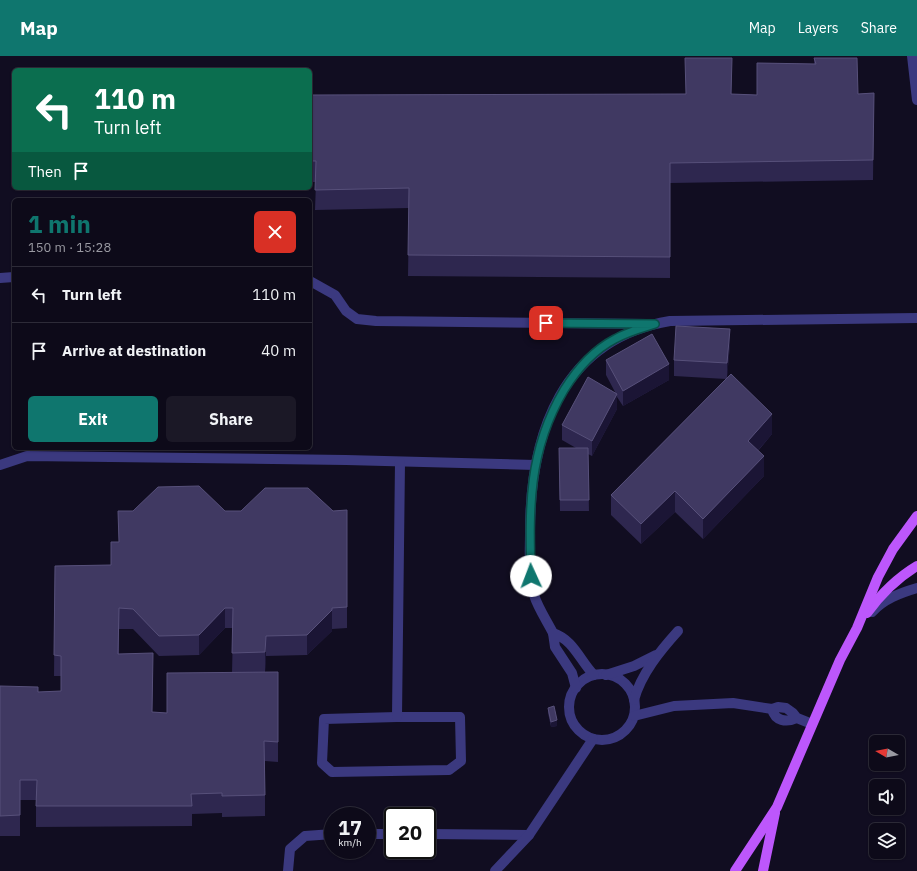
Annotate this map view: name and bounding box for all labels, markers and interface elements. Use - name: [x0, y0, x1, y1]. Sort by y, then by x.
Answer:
- text: Map: [20, 16, 58, 40]
- text: Map: [749, 19, 776, 37]
- text: Layers: [798, 19, 839, 37]
- text: Share: [861, 19, 897, 37]
- text: 110 m: [94, 80, 176, 117]
- icon: left: [28, 84, 80, 136]
- text: Turn left: [94, 116, 162, 139]
- icon: arrive: [70, 160, 92, 182]
- text: Then: [28, 162, 62, 181]
- text: 1 min: [28, 208, 91, 240]
- button: close: [254, 211, 296, 253]
- text: 150 m · 15:28: [28, 239, 111, 256]
- icon: left: [28, 284, 50, 306]
- text: Turn left: [62, 285, 122, 304]
- text: 110 m: [252, 285, 296, 304]
- pin: [529, 306, 563, 340]
- icon: arrive: [535, 312, 557, 334]
- icon: arrive: [28, 340, 50, 362]
- text: Arrive at destination: [62, 341, 206, 360]
- text: 40 m: [261, 341, 296, 360]
- button: Exit: [28, 396, 158, 442]
- button: Share: [166, 396, 296, 442]
- position arrow: [510, 555, 552, 597]
- north arrow: [869, 735, 905, 771]
- map controls: [869, 735, 905, 859]
- button: sound: [869, 779, 905, 815]
- speed limit sign: 20: [384, 807, 436, 859]
- text: 17: [338, 814, 362, 841]
- button: layers: [869, 823, 905, 859]
- text: km/h: [338, 836, 362, 849]

